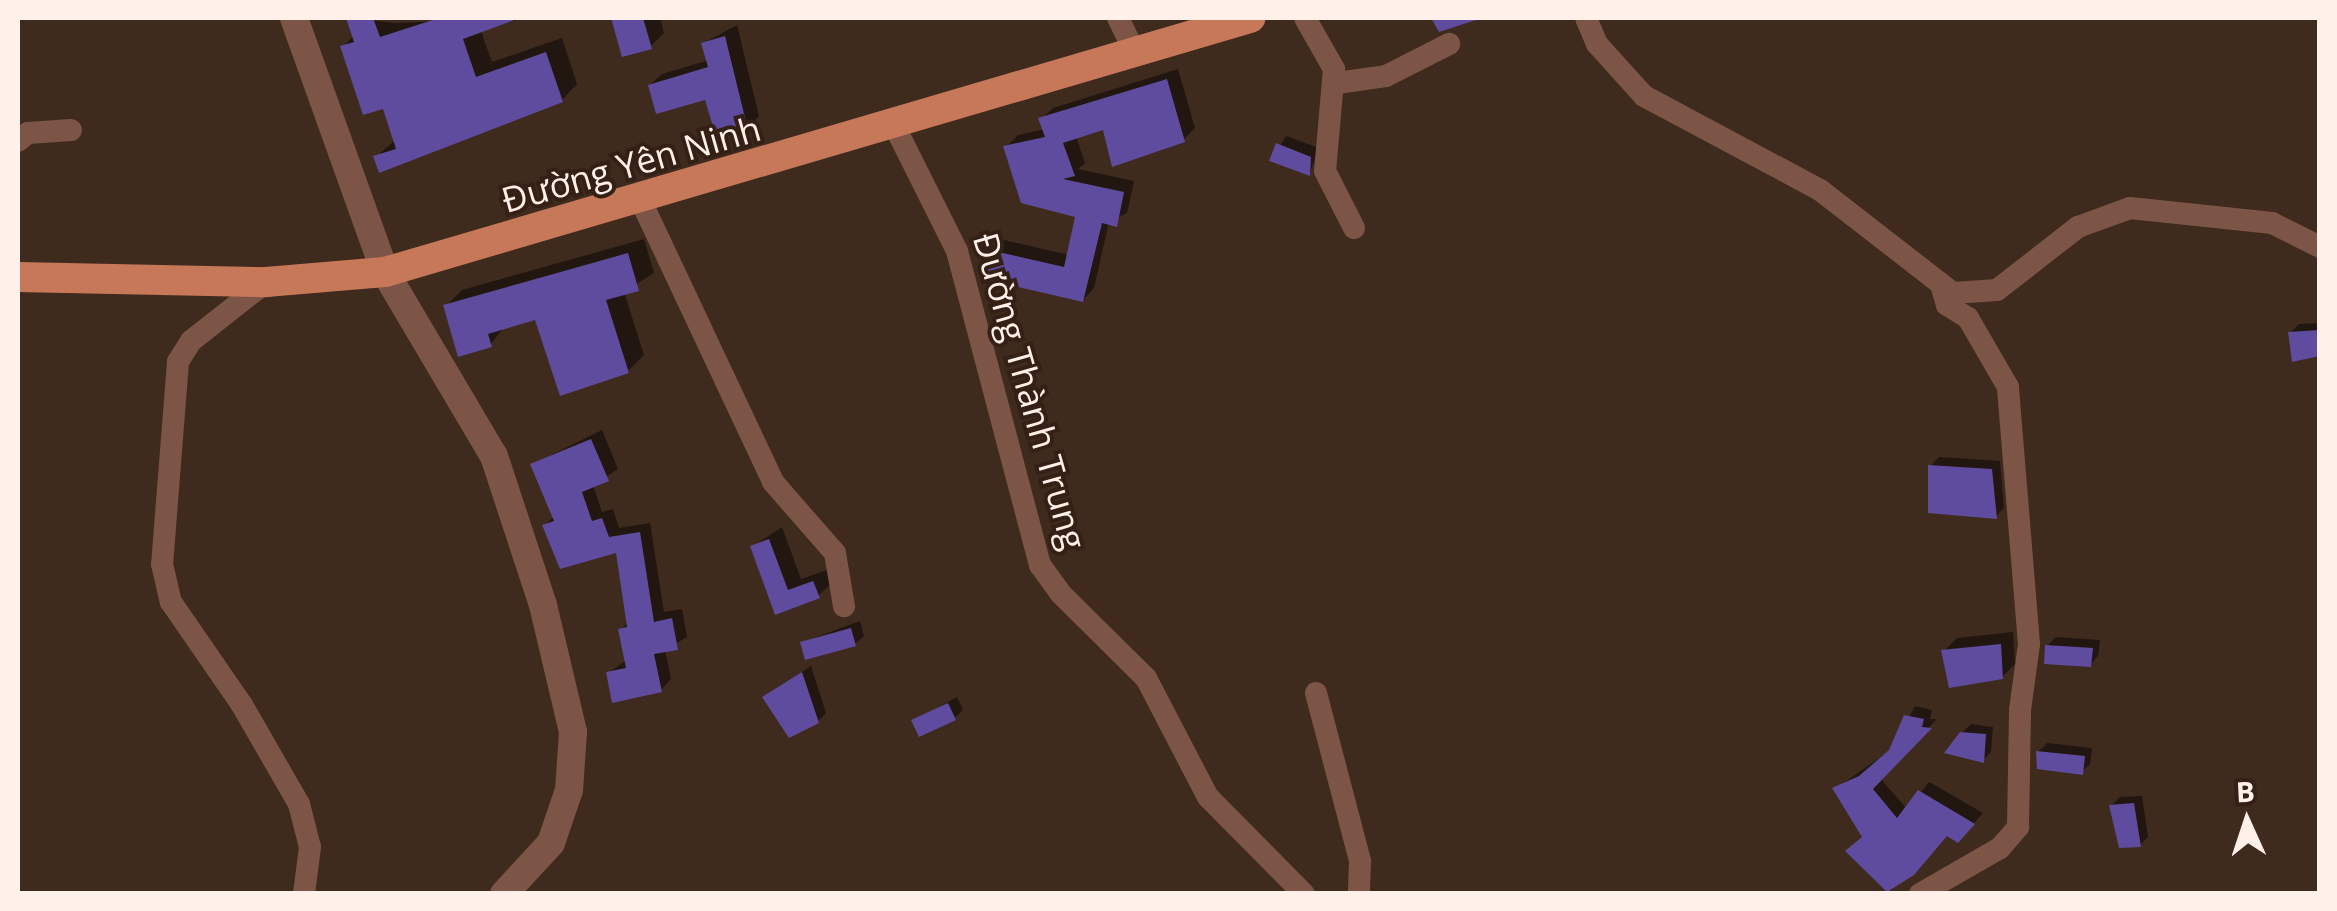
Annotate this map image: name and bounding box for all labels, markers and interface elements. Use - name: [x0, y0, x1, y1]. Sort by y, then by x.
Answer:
- street label: Đường Yên Ninh: [497, 107, 765, 221]
- street label: Đường Thành Trung: [965, 228, 1095, 554]
- north arrow: [2197, 771, 2297, 871]
- text: B: [2235, 772, 2256, 811]

